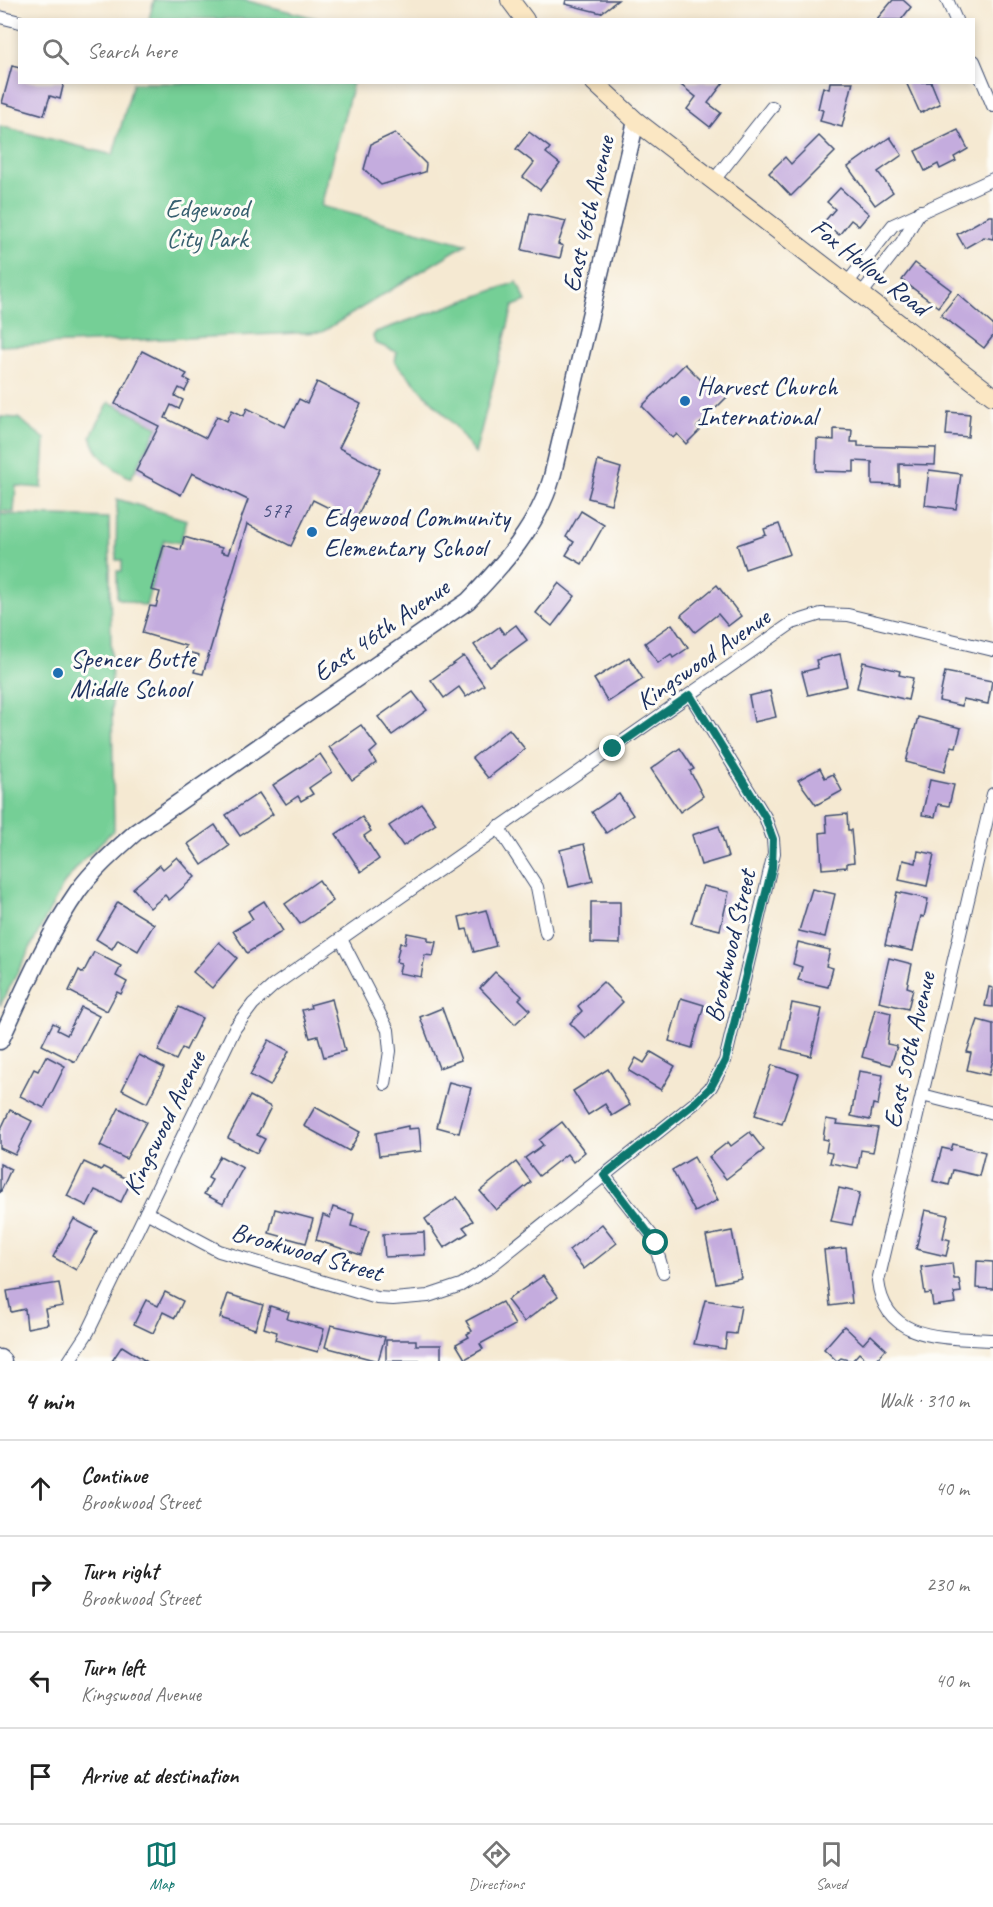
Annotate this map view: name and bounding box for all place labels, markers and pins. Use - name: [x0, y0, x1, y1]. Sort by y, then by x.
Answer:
- place label: Harvest Church International: [697, 370, 838, 433]
- marker: Harvest Church International: [678, 394, 692, 408]
- place label: Edgewood Community Elementary School: [324, 501, 512, 564]
- marker: Edgewood Community Elementary School: [305, 525, 319, 539]
- place label: Spencer Butte Middle School: [70, 642, 198, 705]
- marker: Spencer Butte Middle School: [51, 666, 65, 680]

